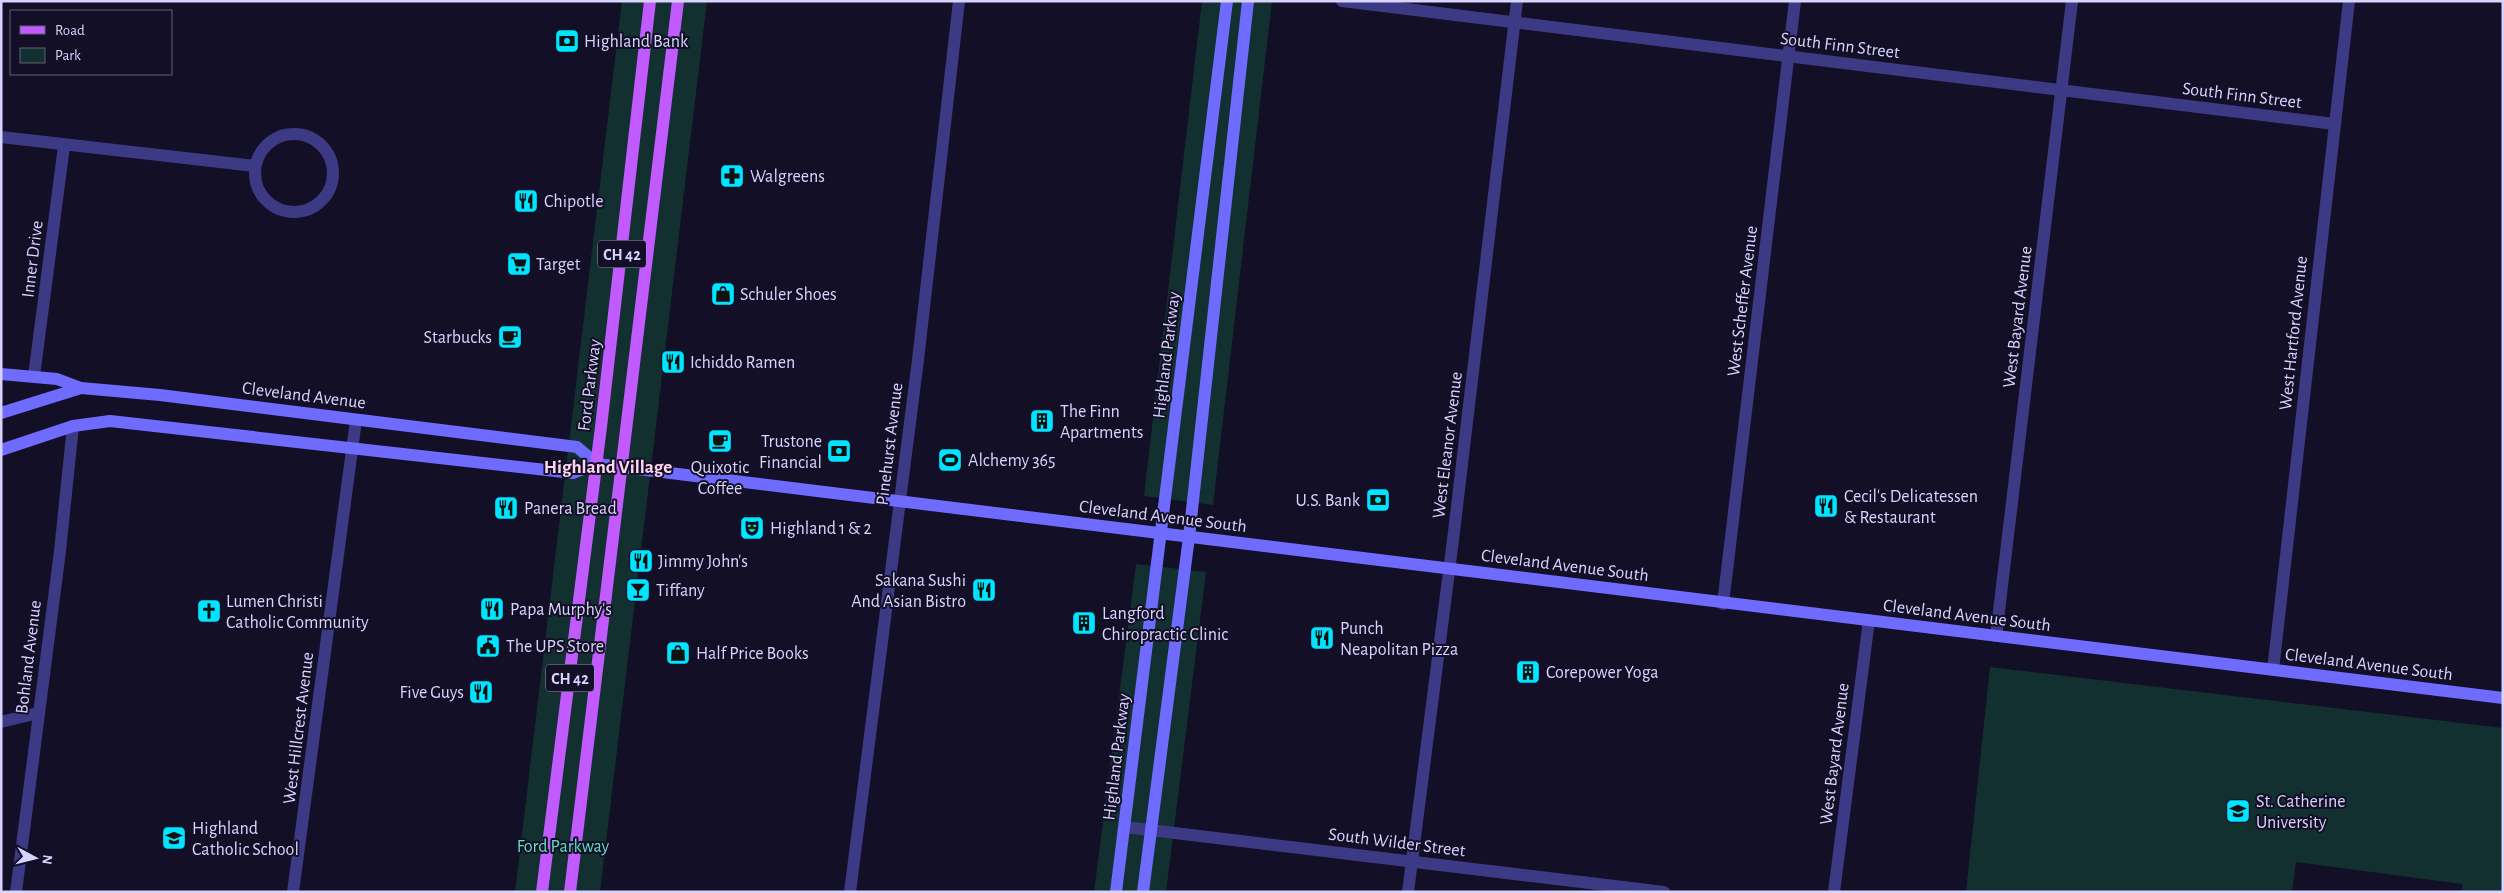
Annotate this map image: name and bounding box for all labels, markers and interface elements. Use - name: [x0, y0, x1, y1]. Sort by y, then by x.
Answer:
- legend: [10, 10, 172, 75]
- text: Road: [55, 23, 85, 38]
- bank icon: Highland Bank: [554, 28, 580, 54]
- street label: South Finn Street: [1779, 30, 1901, 62]
- place label: Highland Bank: [584, 33, 689, 51]
- text: Park: [55, 48, 81, 63]
- street label: South Finn Street: [2181, 80, 2303, 112]
- pharmacy icon: Walgreens: [719, 163, 745, 189]
- place label: Walgreens: [750, 168, 825, 186]
- restaurant icon: Chipotle: [513, 188, 539, 214]
- place label: Chipotle: [544, 193, 604, 211]
- street label: Inner Drive: [19, 220, 47, 299]
- street label: West Scheffer Avenue: [1725, 225, 1761, 378]
- road number: CH 42: [598, 240, 646, 268]
- street label: West Bayard Avenue: [2000, 245, 2036, 389]
- supermarket icon: Target: [506, 251, 532, 277]
- street label: West Hartford Avenue: [2277, 255, 2311, 411]
- place label: Target: [536, 256, 581, 274]
- shop icon: Schuler Shoes: [710, 281, 736, 307]
- place label: Schuler Shoes: [740, 286, 837, 304]
- street label: Highland Parkway: [1150, 290, 1184, 420]
- cafe icon: Starbucks: [497, 324, 523, 350]
- place label: Starbucks: [424, 329, 492, 347]
- street label: Ford Parkway: [575, 338, 605, 432]
- restaurant icon: Ichiddo Ramen: [660, 349, 686, 375]
- place label: Ichiddo Ramen: [690, 354, 795, 372]
- street label: West Eleanor Avenue: [1430, 371, 1466, 520]
- street label: Cleveland Avenue: [241, 379, 367, 413]
- street label: Pinehurst Avenue: [874, 382, 906, 506]
- place label: The Finn Apartments: [1060, 403, 1143, 442]
- building icon: The Finn Apartments: [1029, 408, 1055, 434]
- cafe icon: Quixotic Coffee: [707, 428, 733, 454]
- place label: Trustone Financial: [759, 433, 822, 472]
- bank icon: Trustone Financial: [826, 438, 852, 464]
- sports icon: Alchemy 365: [937, 447, 963, 473]
- place label: Alchemy 365: [968, 452, 1056, 470]
- district label: Highland Village: [544, 458, 672, 477]
- place label: Quixotic Coffee: [691, 459, 749, 498]
- bank icon: U.S. Bank: [1365, 487, 1391, 513]
- place label: Cecil's Delicatessen & Restaurant: [1844, 488, 1978, 527]
- place label: U.S. Bank: [1295, 492, 1361, 510]
- restaurant icon: Cecil's Delicatessen & Restaurant: [1813, 493, 1839, 519]
- restaurant icon: Panera Bread: [493, 495, 519, 521]
- street label: Cleveland Avenue South: [1078, 498, 1248, 536]
- place label: Panera Bread: [524, 500, 617, 518]
- theatre icon: Highland 1 & 2: [739, 515, 765, 541]
- place label: Highland 1 & 2: [770, 520, 872, 538]
- street label: Cleveland Avenue South: [1480, 547, 1650, 585]
- restaurant icon: Jimmy John's: [628, 548, 654, 574]
- place label: Jimmy John's: [658, 553, 748, 571]
- place label: Sakana Sushi And Asian Bistro: [851, 572, 966, 611]
- bar icon: Tiffany: [625, 577, 651, 603]
- restaurant icon: Sakana Sushi And Asian Bistro: [971, 577, 997, 603]
- place label: Tiffany: [656, 582, 705, 600]
- place label: Lumen Christi Catholic Community: [226, 593, 369, 632]
- restaurant icon: Papa Murphy's: [479, 596, 505, 622]
- street label: Cleveland Avenue South: [1882, 597, 2052, 635]
- church icon: Lumen Christi Catholic Community: [196, 598, 222, 624]
- street label: Bohland Avenue: [13, 599, 45, 715]
- place label: Papa Murphy's: [510, 601, 612, 619]
- place label: Langford Chiropractic Clinic: [1102, 605, 1228, 644]
- building icon: Langford Chiropractic Clinic: [1071, 610, 1097, 636]
- place label: Punch Neapolitan Pizza: [1340, 620, 1458, 659]
- restaurant icon: Punch Neapolitan Pizza: [1309, 625, 1335, 651]
- public building icon: The UPS Store: [475, 633, 501, 659]
- place label: The UPS Store: [506, 638, 604, 656]
- shop icon: Half Price Books: [665, 640, 691, 666]
- place label: Half Price Books: [696, 645, 809, 663]
- street label: Cleveland Avenue South: [2284, 646, 2454, 684]
- street label: West Hillcrest Avenue: [281, 651, 317, 805]
- building icon: Corepower Yoga: [1515, 659, 1541, 685]
- road number: CH 42: [546, 664, 594, 691]
- place label: Corepower Yoga: [1546, 664, 1659, 682]
- restaurant icon: Five Guys: [468, 679, 494, 705]
- street label: West Bayard Avenue: [1817, 682, 1853, 826]
- place label: Five Guys: [399, 684, 464, 702]
- street label: Highland Parkway: [1100, 692, 1134, 822]
- place label: St. Catherine University: [2256, 793, 2346, 832]
- school or university icon: St. Catherine University: [2225, 798, 2251, 824]
- place label: Highland Catholic School: [192, 820, 299, 859]
- school or university icon: Highland Catholic School: [161, 825, 187, 851]
- street label: South Wilder Street: [1327, 826, 1467, 860]
- north arrow: [10, 833, 60, 883]
- park label: Ford Parkway: [517, 838, 610, 856]
- text: N: [39, 854, 54, 865]

